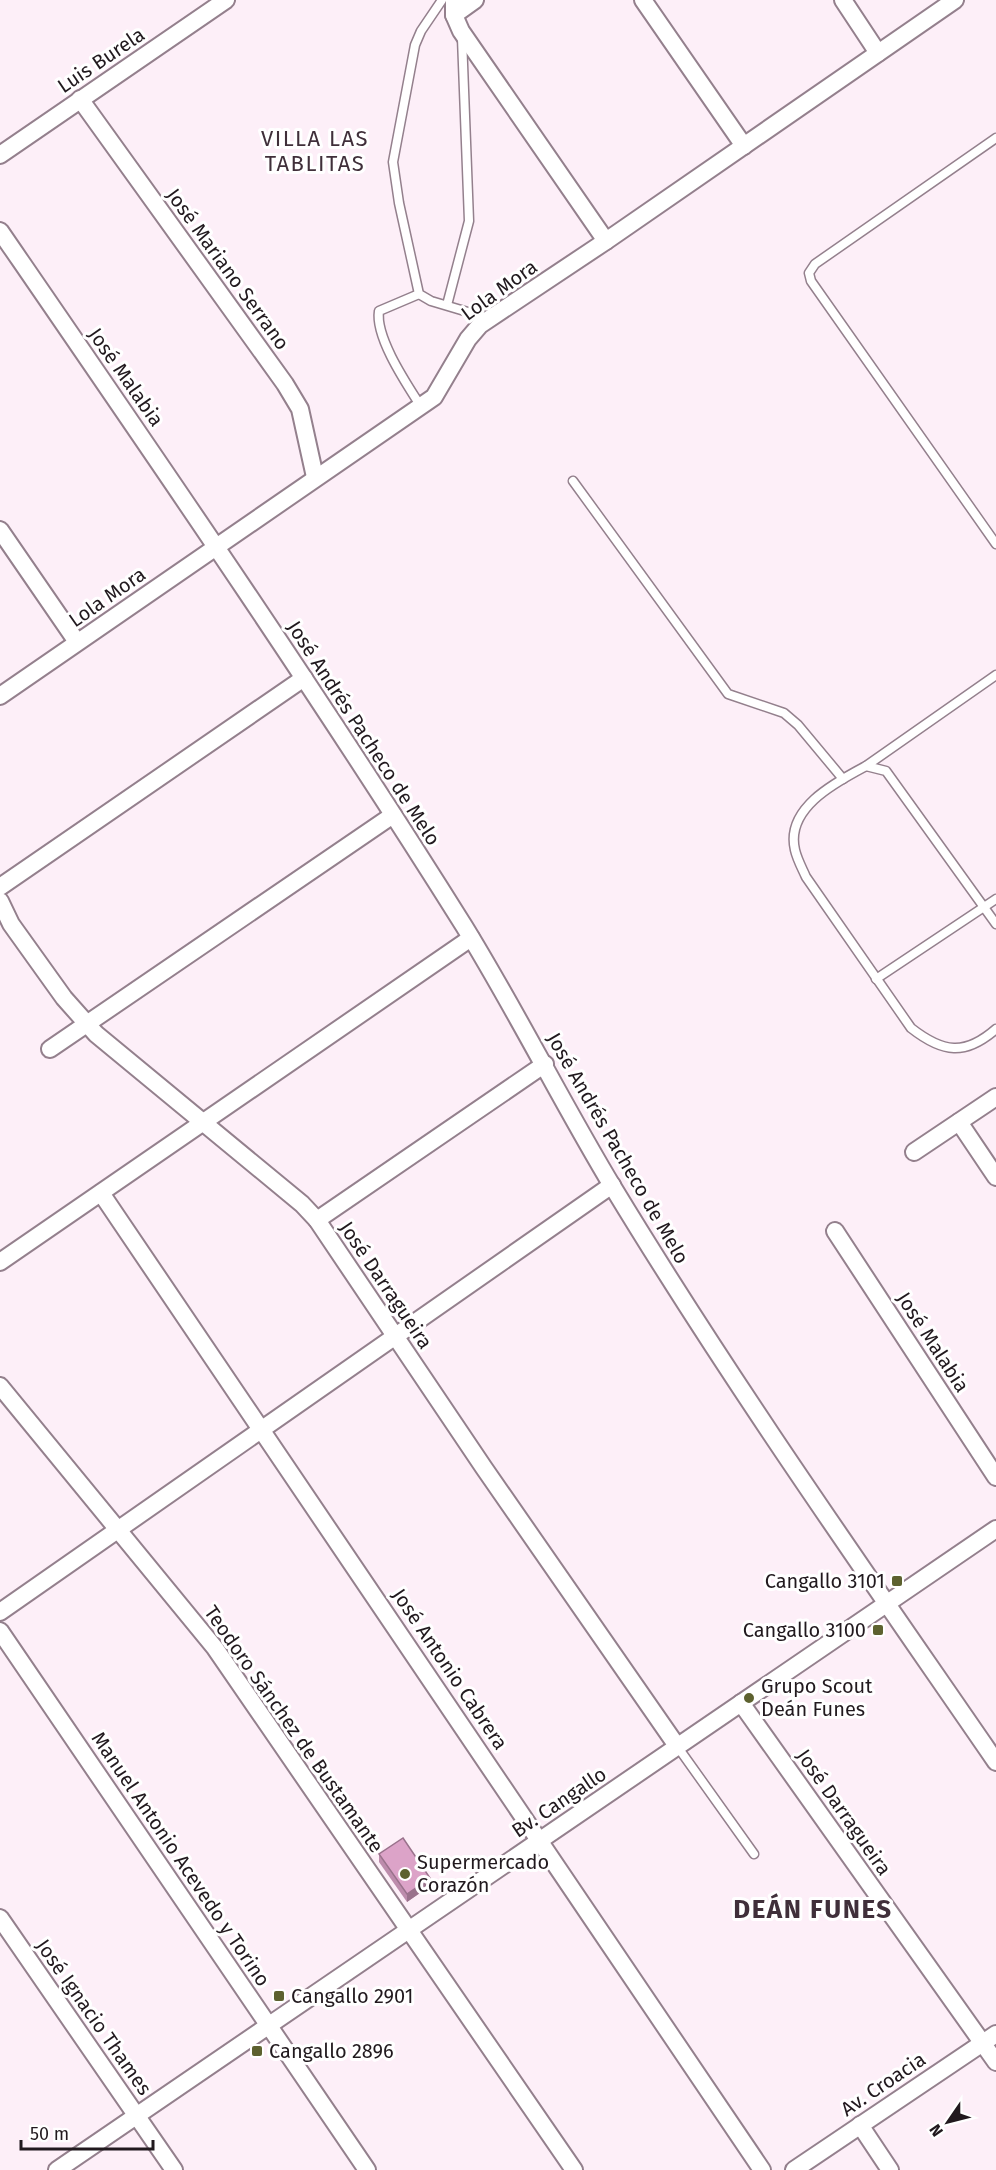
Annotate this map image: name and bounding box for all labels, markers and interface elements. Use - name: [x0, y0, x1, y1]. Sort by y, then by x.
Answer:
- street label: Luis Burela: [53, 22, 149, 98]
- district label: VILLA LAS TABLITAS: [261, 125, 369, 177]
- street label: José Mariano Serrano: [161, 184, 295, 354]
- street label: Lola Mora: [456, 254, 542, 326]
- street label: José Malabia: [83, 323, 169, 431]
- street label: Lola Mora: [64, 562, 150, 632]
- street label: José Andrés Pacheco de Melo: [282, 616, 446, 850]
- street label: José Andrés Pacheco de Melo: [542, 1028, 694, 1268]
- street label: José Darragueira: [335, 1217, 437, 1353]
- street label: José Malabia: [892, 1287, 974, 1397]
- place label: Cangallo 3101: [765, 1569, 885, 1593]
- marker: Cangallo 3101: [890, 1574, 904, 1588]
- street label: José Antonio Cabrera: [387, 1584, 513, 1754]
- street label: Teodoro Sánchez de Bustamante: [199, 1601, 389, 1857]
- place label: Cangallo 3100: [743, 1618, 866, 1642]
- marker: Cangallo 3100: [871, 1623, 885, 1637]
- place label: Grupo Scout Deán Funes: [761, 1674, 873, 1721]
- marker: Grupo Scout Deán Funes: [742, 1691, 756, 1705]
- street label: Manuel Antonio Acevedo y Torino: [87, 1727, 275, 1991]
- street label: José Darragueira: [792, 1744, 896, 1880]
- street label: Bv. Cangallo: [507, 1762, 611, 1842]
- place label: Supermercado Corazón: [417, 1850, 549, 1897]
- marker: Supermercado Corazón: [398, 1867, 412, 1881]
- district label: DEÁN FUNES: [733, 1893, 893, 1925]
- street label: José Ignacio Thames: [31, 1934, 157, 2100]
- place label: Cangallo 2901: [291, 1984, 413, 2008]
- marker: Cangallo 2901: [272, 1989, 286, 2003]
- place label: Cangallo 2896: [269, 2039, 394, 2063]
- marker: Cangallo 2896: [250, 2044, 264, 2058]
- street label: Av. Croacia: [836, 2047, 930, 2121]
- north arrow: [918, 2092, 978, 2152]
- scale bar: [21, 2113, 153, 2151]
- text: N: [925, 2121, 947, 2140]
- text: 50 m: [30, 2123, 69, 2145]

